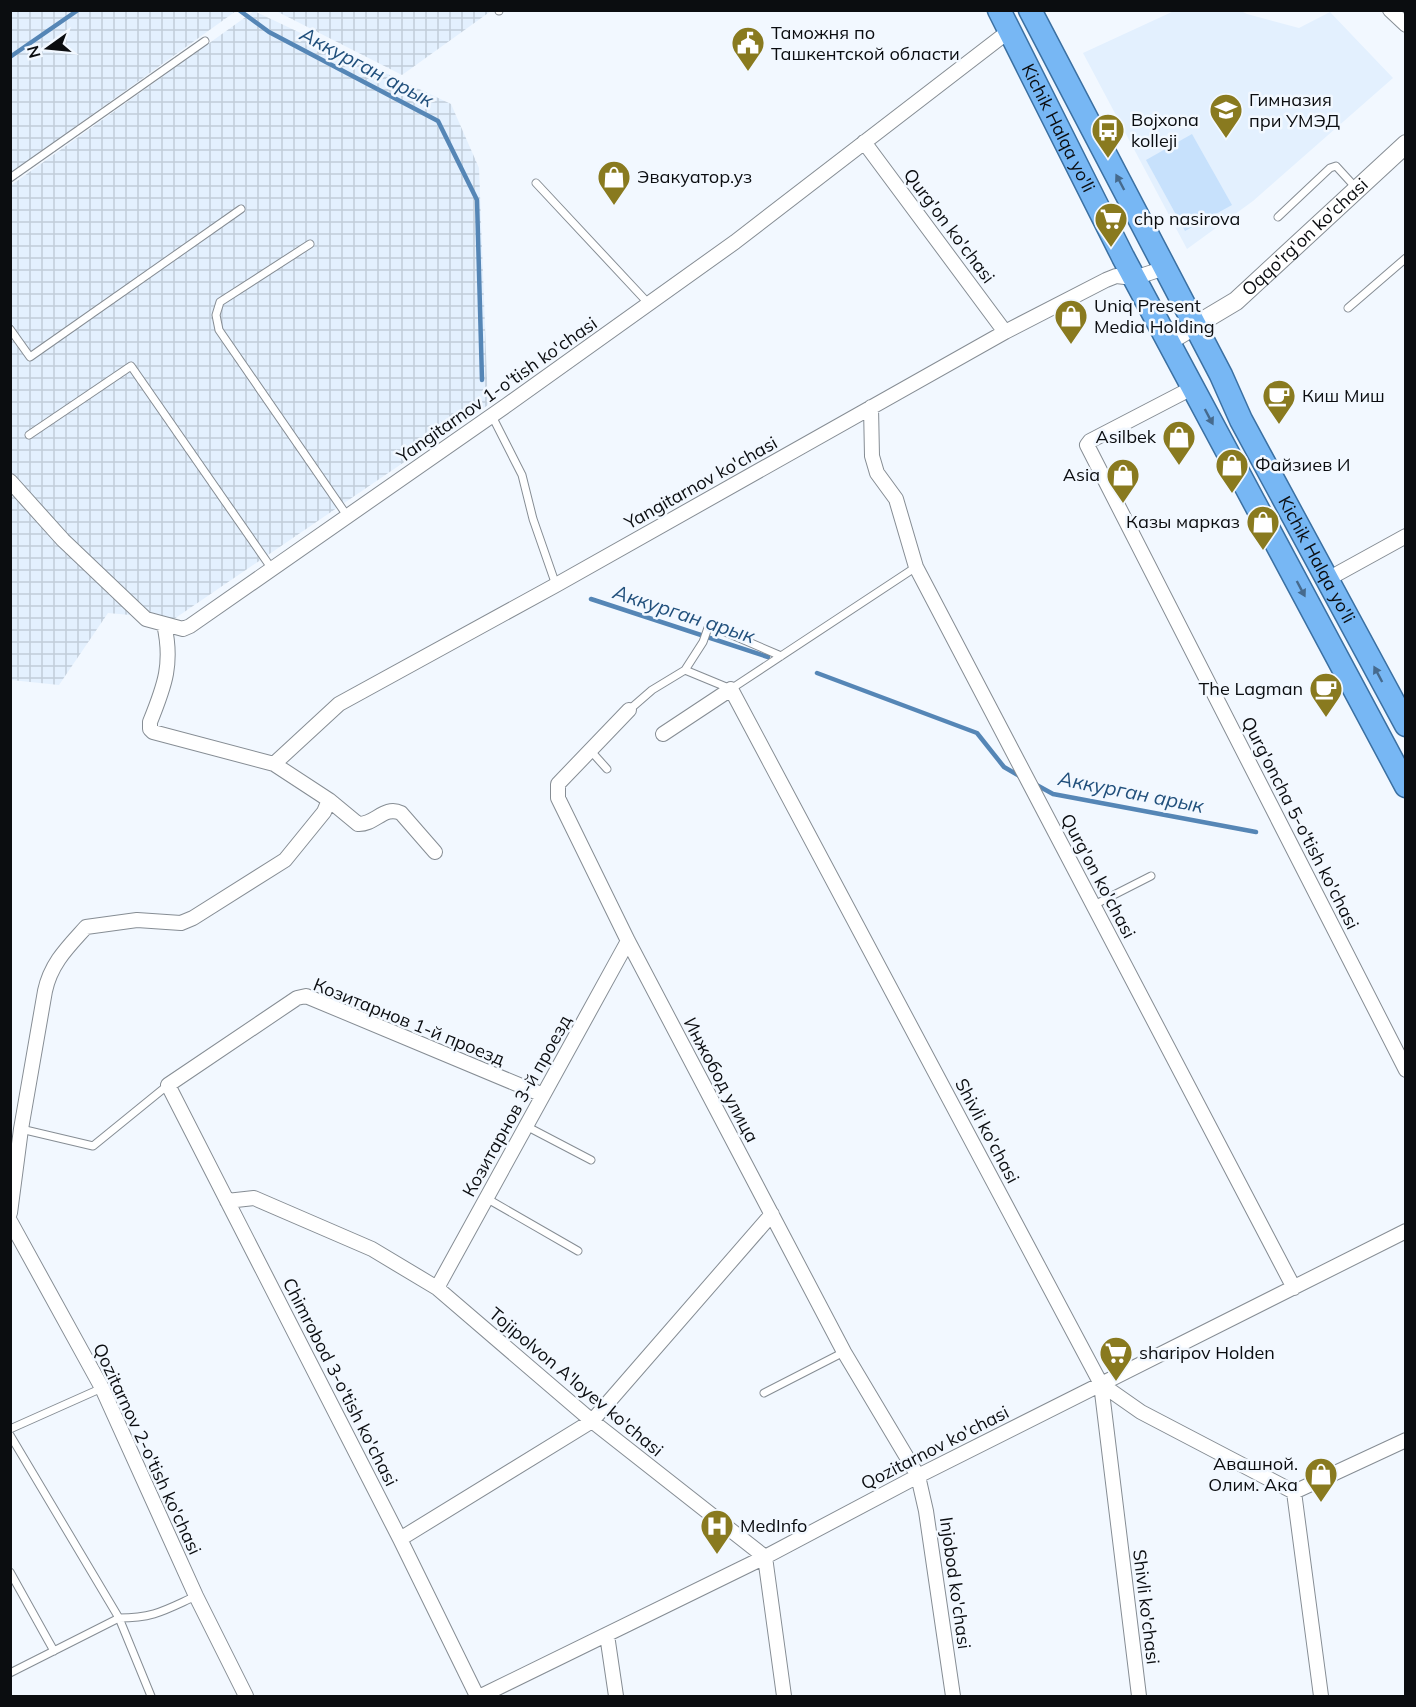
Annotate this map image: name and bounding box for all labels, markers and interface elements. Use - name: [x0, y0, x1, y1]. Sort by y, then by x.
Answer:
- north arrow: [18, 18, 78, 78]
- water label: Аккурган арык: [295, 20, 439, 113]
- place label: Таможня по Ташкентской области: [771, 21, 960, 65]
- public building icon: Таможня по Ташкентской области: [730, 25, 766, 72]
- text: N: [22, 43, 45, 60]
- street label: Kichik Halqa yo'li: [1017, 60, 1101, 196]
- place label: Гимназия при УМЭД: [1249, 88, 1341, 132]
- school or university icon: Гимназия при УМЭД: [1208, 92, 1244, 139]
- place label: Bojxona kolleji: [1131, 108, 1199, 152]
- bus stop icon: Bojxona kolleji: [1090, 112, 1126, 159]
- shop icon: Эвакуатор.уз: [596, 159, 632, 206]
- street label: Qurg'on ko'chasi: [899, 164, 1000, 288]
- place label: Эвакуатор.уз: [637, 165, 752, 188]
- one-way arrow: [1115, 173, 1124, 190]
- street label: Oqqo'rg'on ko'chasi: [1237, 173, 1373, 301]
- supermarket icon: chp nasirova: [1093, 201, 1129, 248]
- place label: chp nasirova: [1134, 207, 1240, 230]
- place label: Uniq Present Media Holding: [1094, 294, 1215, 338]
- shop icon: Uniq Present Media Holding: [1053, 298, 1089, 345]
- street label: Yangitarnov 1-o'tish ko'chasi: [391, 312, 601, 468]
- cafe icon: Киш Миш: [1261, 378, 1297, 425]
- place label: Киш Миш: [1302, 384, 1385, 407]
- one-way arrow: [1204, 408, 1214, 425]
- shop icon: Asilbek: [1161, 419, 1197, 466]
- place label: Asilbek: [1096, 425, 1157, 448]
- street label: Yangitarnov ko'chasi: [619, 431, 781, 535]
- shop icon: Файзиев И: [1214, 447, 1250, 494]
- place label: Файзиев И: [1255, 453, 1350, 476]
- shop icon: Asia: [1105, 457, 1141, 504]
- place label: Asia: [1063, 463, 1100, 486]
- street label: Kichik Halqa yo'li: [1273, 492, 1361, 627]
- shop icon: Казы марказ: [1245, 504, 1281, 551]
- place label: Казы марказ: [1126, 510, 1240, 533]
- water label: Аккурган арык: [609, 579, 759, 649]
- one-way arrow: [1296, 581, 1306, 598]
- one-way arrow: [1373, 665, 1383, 682]
- cafe icon: The Lagman: [1308, 671, 1344, 718]
- place label: The Lagman: [1198, 677, 1303, 700]
- street label: Qurg'oncha 5-o'tish ko'chasi: [1237, 712, 1364, 933]
- water label: Аккурган арык: [1055, 765, 1207, 818]
- street label: Qurg'on ko'chasi: [1056, 810, 1141, 942]
- street label: Козитарнов 1-й проезд: [310, 973, 508, 1071]
- street label: Козитарнов 3-й проезд: [457, 1011, 576, 1201]
- street label: Инжобод улица: [679, 1013, 764, 1146]
- street label: Shivli ko'chasi: [950, 1074, 1025, 1187]
- street label: Chimrobod 3-o'tish ko'chasi: [278, 1274, 403, 1490]
- street label: Tojipolvon A'loyev ko'chasi: [485, 1302, 668, 1461]
- supermarket icon: sharipov Holden: [1098, 1335, 1134, 1382]
- street label: Qozitarnov 2-o'tish ko'chasi: [88, 1339, 207, 1558]
- place label: sharipov Holden: [1139, 1341, 1275, 1364]
- street label: Qozitarnov ko'chasi: [857, 1400, 1013, 1495]
- place label: Авашной. Олим. Ака: [1208, 1452, 1298, 1496]
- shop icon: Авашной. Олим. Ака: [1303, 1456, 1339, 1503]
- hospital icon: MedInfo: [699, 1508, 735, 1555]
- place label: MedInfo: [740, 1514, 807, 1537]
- street label: Injobod ko'chasi: [935, 1515, 976, 1650]
- street label: Shivli ko'chasi: [1128, 1548, 1165, 1666]

